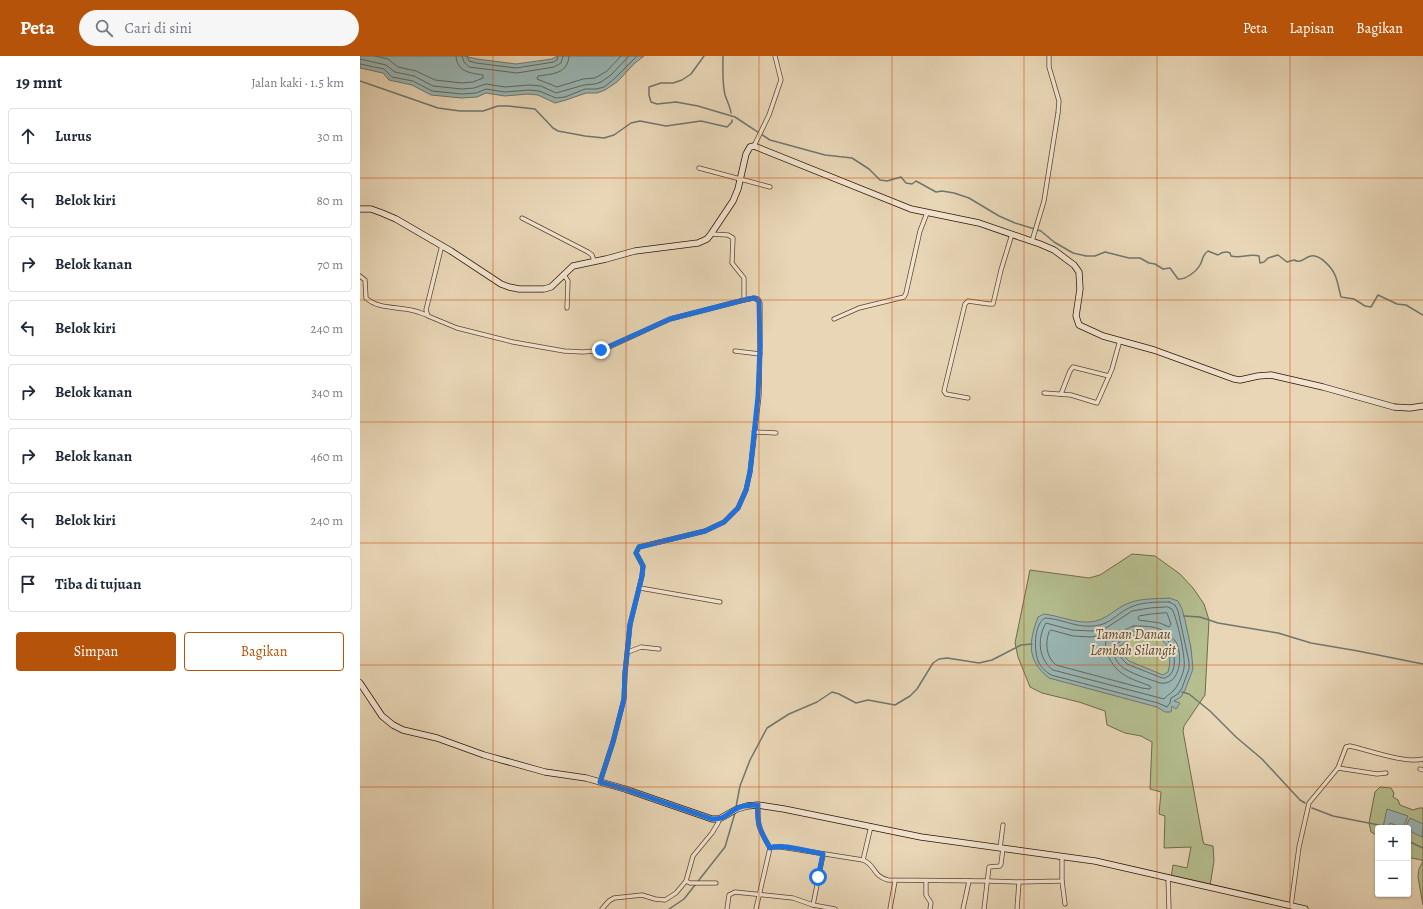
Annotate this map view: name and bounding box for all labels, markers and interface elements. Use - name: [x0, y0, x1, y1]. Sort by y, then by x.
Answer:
- search box: [79, 10, 359, 46]
- text: Peta: [20, 15, 55, 41]
- icon: search: [93, 17, 115, 39]
- text: Cari di sini: [125, 18, 192, 38]
- text: Peta: [1243, 19, 1267, 38]
- text: Lapisan: [1289, 19, 1334, 38]
- text: Bagikan: [1356, 19, 1403, 38]
- text: 19 mnt: [16, 71, 62, 94]
- text: Jalan kaki · 1.5 km: [251, 74, 344, 91]
- icon: ahead: [17, 125, 39, 147]
- text: Lurus: [55, 126, 92, 146]
- text: 30 m: [317, 128, 343, 145]
- icon: left: [17, 189, 39, 211]
- text: Belok kiri: [55, 190, 116, 210]
- text: 80 m: [316, 192, 343, 209]
- icon: right: [17, 253, 39, 275]
- text: Belok kanan: [55, 254, 132, 274]
- text: 70 m: [317, 256, 343, 273]
- icon: left: [17, 317, 39, 339]
- text: Belok kiri: [55, 318, 116, 338]
- text: 240 m: [311, 320, 343, 337]
- route end: [592, 341, 610, 359]
- icon: right: [17, 381, 39, 403]
- text: Belok kanan: [55, 382, 132, 402]
- text: 340 m: [311, 384, 343, 401]
- icon: right: [17, 445, 39, 467]
- text: Belok kanan: [55, 446, 132, 466]
- text: 460 m: [311, 448, 343, 465]
- icon: left: [17, 509, 39, 531]
- text: Belok kiri: [55, 510, 116, 530]
- text: 240 m: [311, 512, 343, 529]
- icon: arrive: [17, 573, 39, 595]
- text: Tiba di tujuan: [55, 574, 141, 594]
- park label: Taman Danau Lembah Silangit: [1090, 625, 1177, 660]
- button: Simpan: [16, 632, 176, 671]
- button: Bagikan: [184, 632, 344, 671]
- map controls: [1375, 825, 1411, 897]
- button: +: [1375, 825, 1411, 861]
- button: −: [1375, 861, 1411, 897]
- route start: [809, 868, 827, 886]

